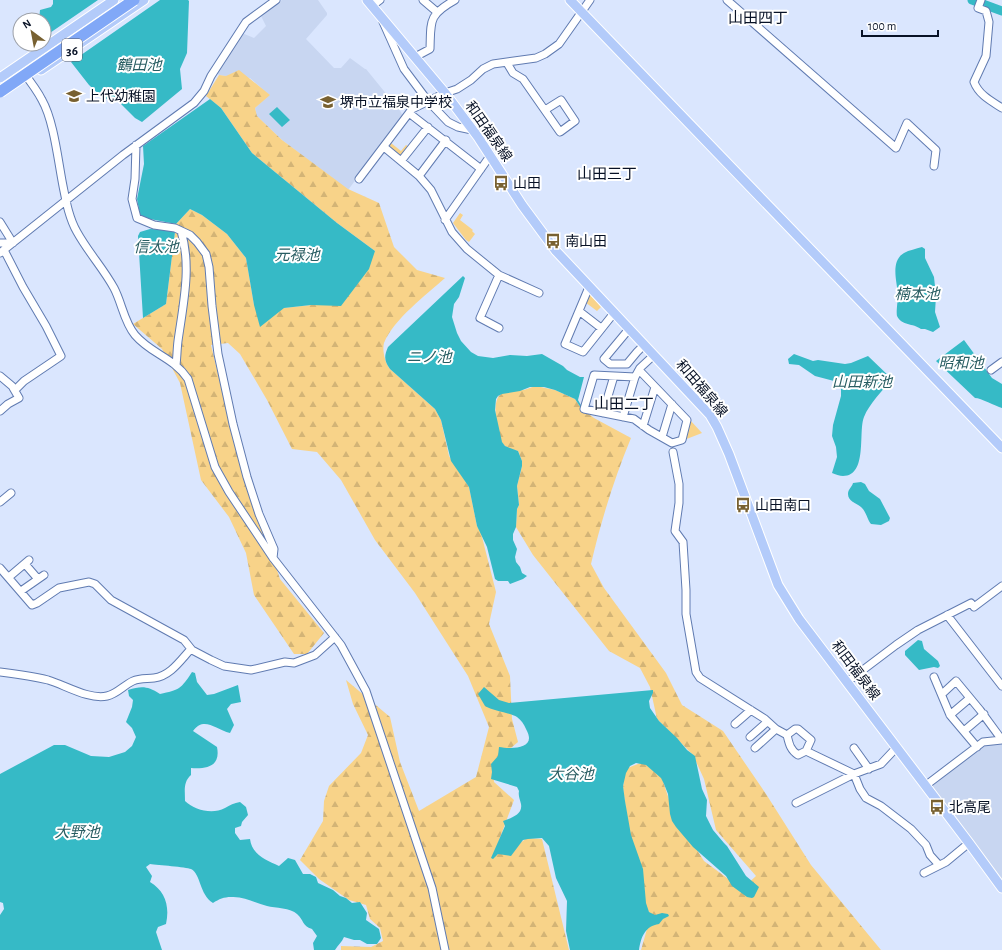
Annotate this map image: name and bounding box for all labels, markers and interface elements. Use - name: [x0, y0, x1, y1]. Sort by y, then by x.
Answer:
- district label: 山田四丁: [728, 10, 788, 26]
- north arrow: [12, 12, 52, 52]
- scale bar: [862, 12, 938, 38]
- text: N: [21, 17, 33, 31]
- text: 100 m: [868, 20, 896, 32]
- road number: 36: [62, 39, 82, 61]
- water label: 鶴田池: [116, 57, 163, 73]
- school or university icon: 上代幼稚園: [65, 87, 83, 105]
- place label: 上代幼稚園: [86, 88, 156, 104]
- school or university icon: 堺市立福泉中学校: [319, 93, 337, 111]
- place label: 堺市立福泉中学校: [340, 94, 452, 110]
- street label: 和田福泉線: [462, 98, 516, 164]
- district label: 山田三丁: [577, 166, 637, 182]
- bus stop icon: 山田: [492, 174, 510, 192]
- place label: 山田: [513, 176, 541, 191]
- bus stop icon: 南山田: [544, 232, 562, 250]
- place label: 南山田: [565, 234, 607, 249]
- water label: 信太池: [133, 239, 180, 255]
- water label: 元禄池: [274, 247, 321, 263]
- water label: 楠本池: [894, 286, 941, 302]
- water label: ニノ池: [406, 349, 453, 365]
- water label: 昭和池: [938, 355, 985, 371]
- street label: 和田福泉線: [673, 356, 731, 420]
- water label: 山田新池: [832, 374, 894, 390]
- district label: 山田二丁: [594, 396, 654, 412]
- bus stop icon: 山田南口: [734, 496, 752, 514]
- place label: 山田南口: [755, 498, 811, 513]
- street label: 和田福泉線: [829, 637, 883, 703]
- water label: 大谷池: [548, 766, 595, 782]
- bus stop icon: 北高尾: [928, 798, 946, 816]
- place label: 北高尾: [949, 799, 991, 815]
- water label: 大野池: [54, 824, 101, 840]

